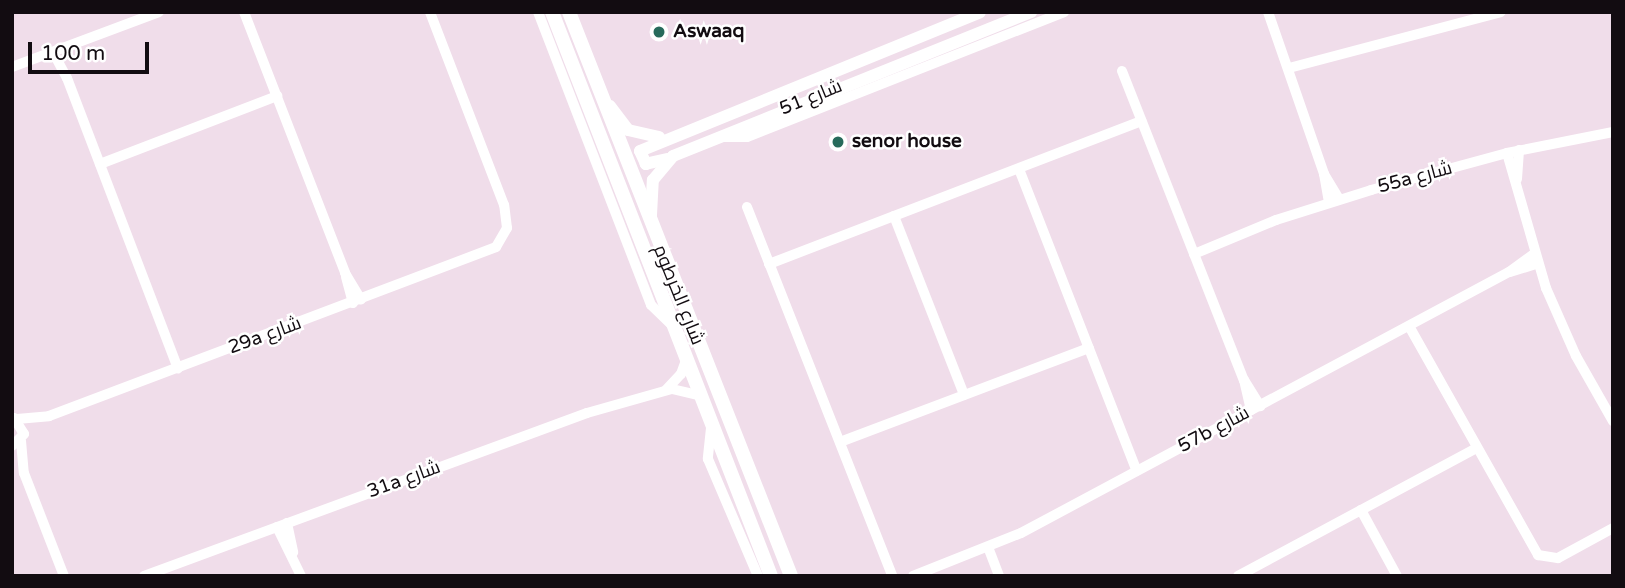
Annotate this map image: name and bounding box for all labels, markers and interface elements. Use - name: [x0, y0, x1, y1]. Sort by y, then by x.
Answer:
- place label: Aswaaq: [673, 21, 744, 43]
- marker: Aswaaq: [651, 24, 667, 40]
- scale bar: [32, 28, 152, 72]
- text: 100 m: [41, 41, 105, 66]
- street label: شارع 51: [776, 75, 846, 121]
- place label: senor house: [852, 131, 962, 153]
- marker: senor house: [830, 134, 846, 150]
- street label: 55a شارع: [1375, 157, 1455, 199]
- street label: شارع الخرطوم: [648, 241, 708, 349]
- street label: 29a شارع: [225, 312, 305, 360]
- street label: 57b شارع: [1174, 402, 1254, 458]
- street label: 31a شارع: [364, 456, 444, 504]

